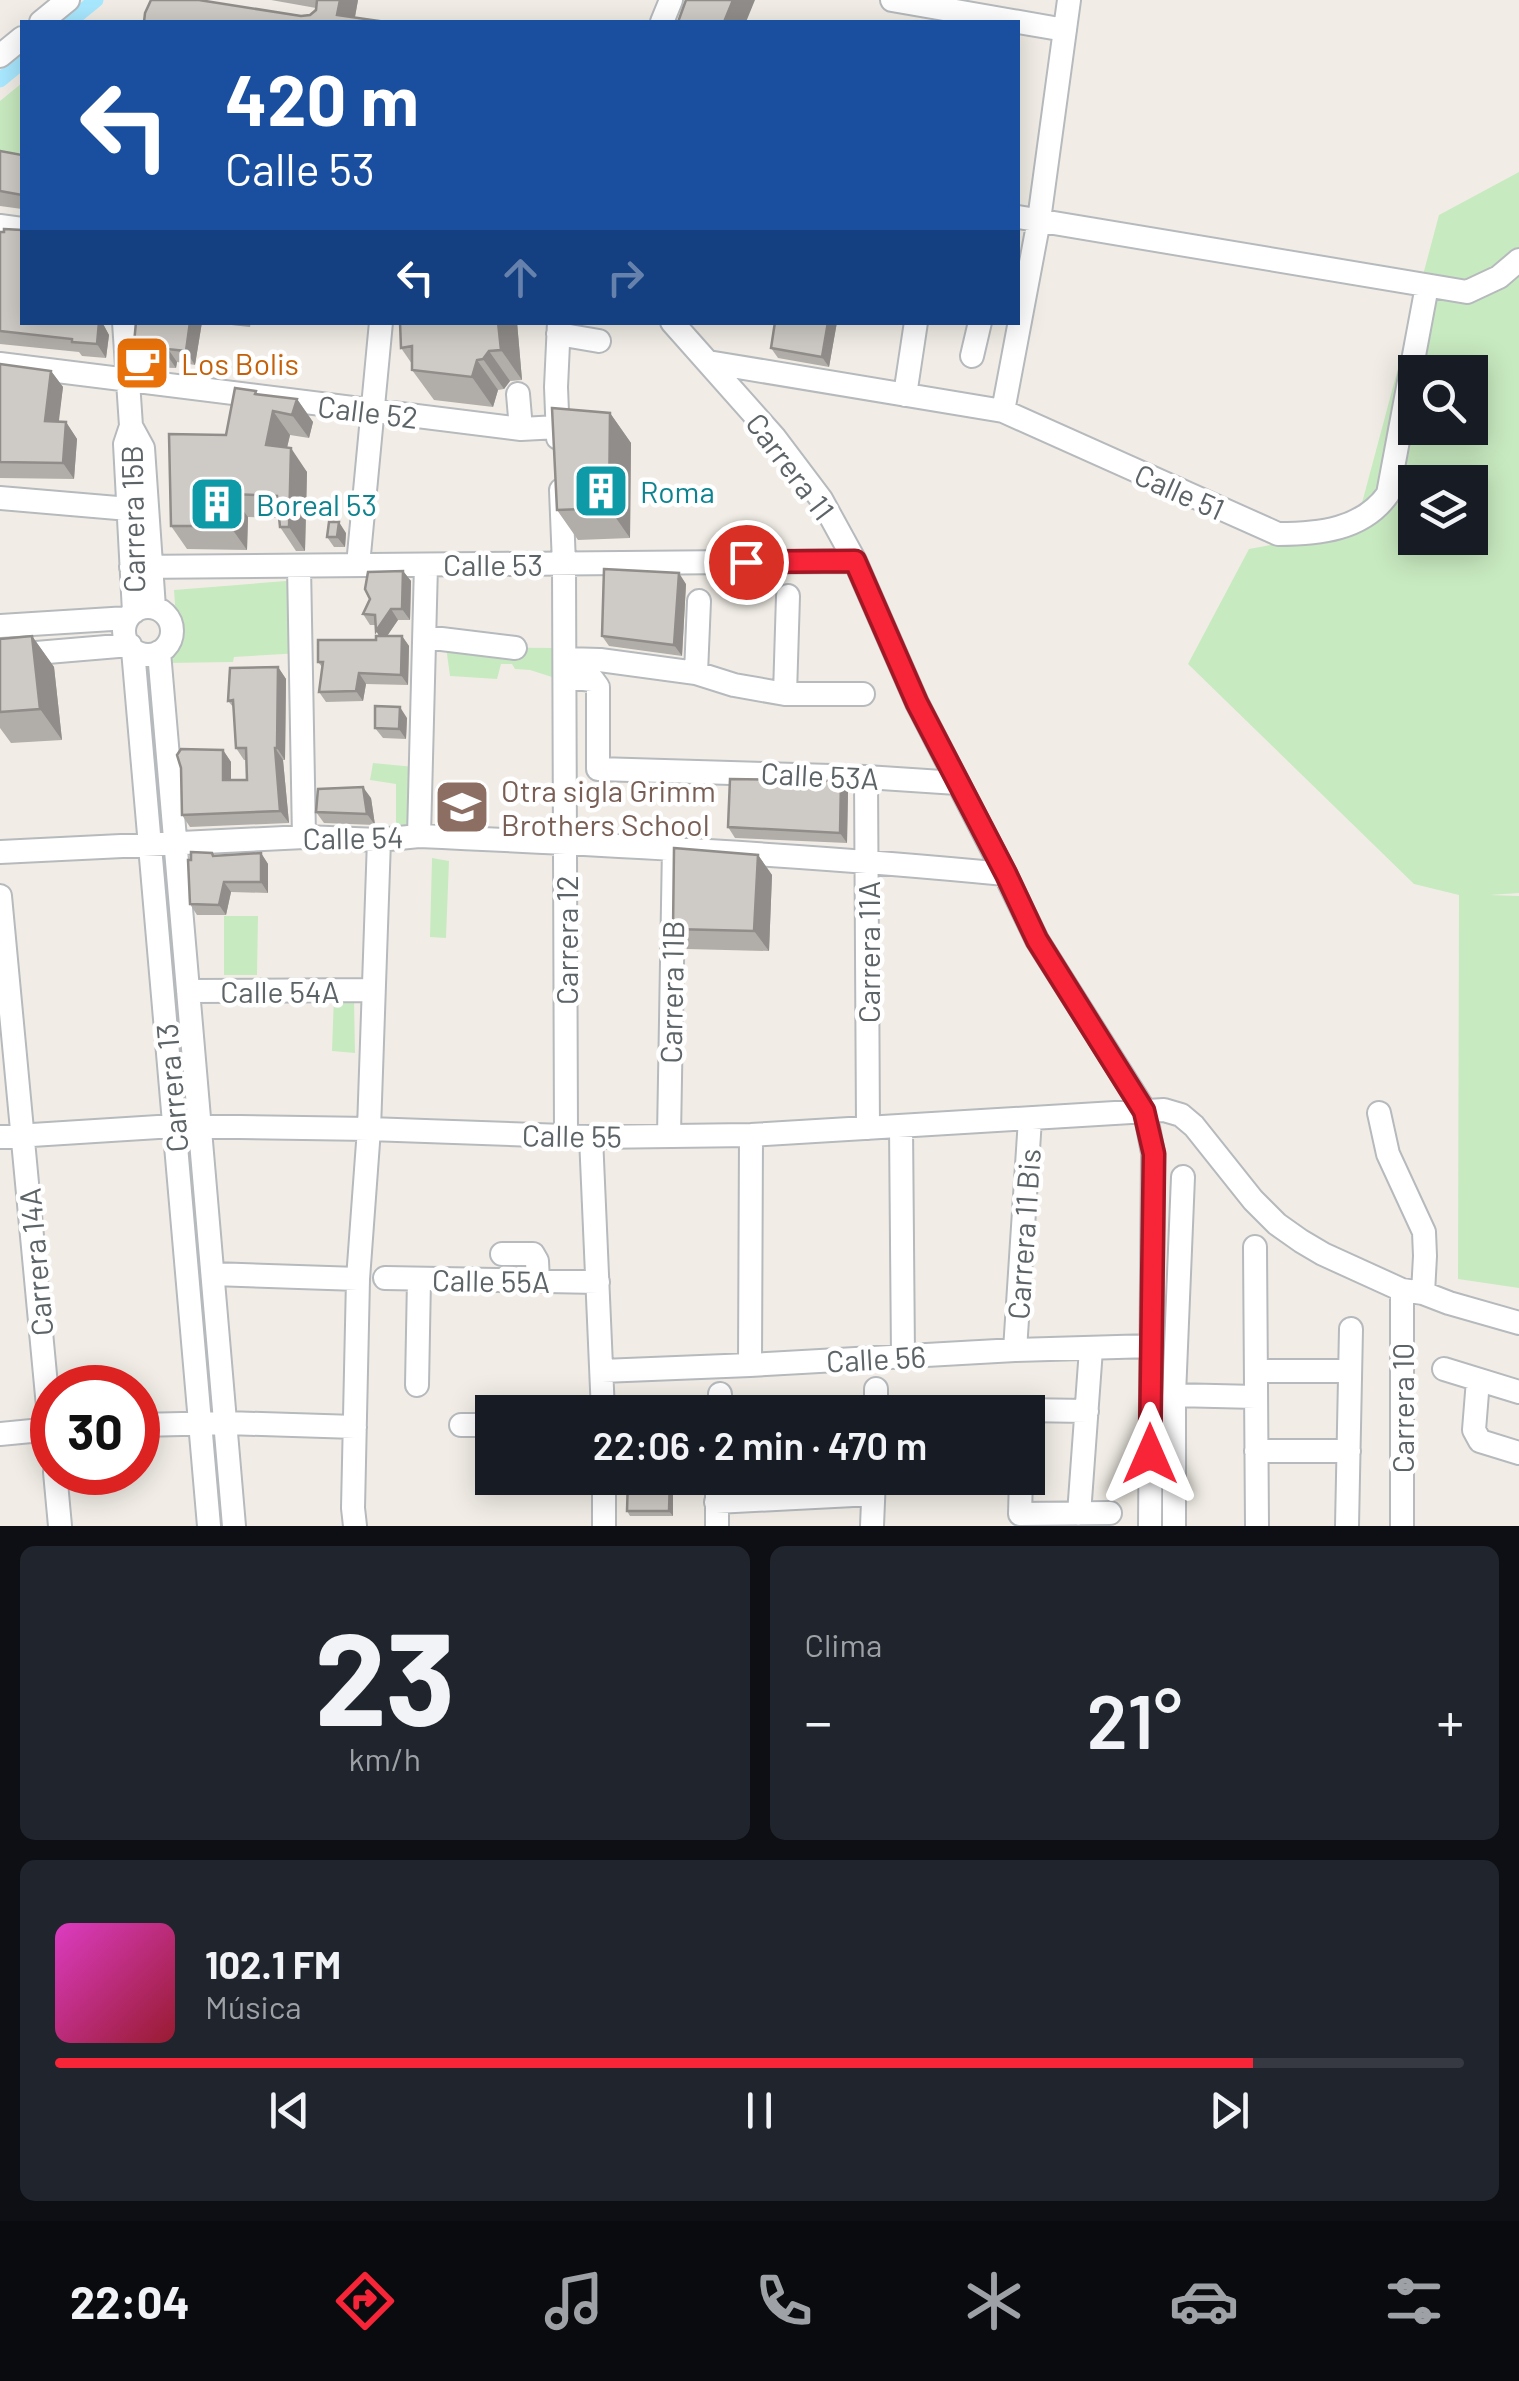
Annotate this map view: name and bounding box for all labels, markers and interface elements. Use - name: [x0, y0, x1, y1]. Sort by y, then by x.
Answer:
- text: 420 m: [225, 56, 419, 140]
- icon: left: [60, 60, 190, 190]
- text: Calle 53: [225, 141, 375, 195]
- icon: left: [388, 250, 443, 305]
- icon: ahead: [493, 250, 548, 305]
- icon: right: [598, 250, 653, 305]
- cafe icon: Los Bolis: [112, 333, 172, 393]
- place label: Los Bolis: [181, 345, 299, 381]
- map controls: [1398, 355, 1488, 555]
- button: search: [1398, 355, 1488, 445]
- street label: Calle 52: [316, 387, 420, 435]
- street label: Carrera 11: [739, 406, 843, 526]
- street label: Carrera 15B: [113, 445, 151, 593]
- street label: Calle 51: [1130, 455, 1230, 527]
- building icon: Roma: [571, 461, 631, 521]
- button: layers: [1398, 465, 1488, 555]
- place label: Roma: [640, 473, 715, 509]
- building icon: Boreal 53: [187, 474, 247, 534]
- place label: Boreal 53: [256, 486, 377, 522]
- pin: [704, 520, 789, 605]
- icon: arrive: [719, 535, 774, 590]
- street label: Calle 53: [443, 546, 543, 582]
- street label: Calle 53A: [760, 754, 880, 796]
- place label: Otra sigla Grimm Brothers School: [501, 772, 716, 842]
- school or university icon: Otra sigla Grimm Brothers School: [432, 777, 492, 837]
- street label: Calle 54: [302, 818, 404, 856]
- street label: Carrera 12: [548, 875, 584, 1005]
- street label: Carrera 11A: [850, 881, 886, 1023]
- street label: Carrera 11B: [652, 920, 690, 1064]
- street label: Calle 54A: [220, 973, 340, 1009]
- street label: Carrera 13: [147, 1022, 195, 1154]
- street label: Calle 55: [522, 1116, 622, 1154]
- street label: Carrera 11 Bis: [999, 1147, 1047, 1321]
- street label: Carrera 14A: [11, 1186, 59, 1338]
- street label: Calle 55A: [432, 1261, 550, 1299]
- street label: Calle 56: [825, 1337, 927, 1379]
- street label: Carrera 10: [1384, 1343, 1420, 1473]
- speed limit sign: 30: [30, 1365, 160, 1495]
- position arrow: [1098, 1402, 1202, 1506]
- text: 22:06 · 2 min · 470 m: [593, 1422, 927, 1468]
- text: 23: [314, 1596, 455, 1752]
- text: Clima: [805, 1625, 882, 1663]
- text: 21°: [1087, 1674, 1182, 1764]
- text: −: [805, 1687, 832, 1753]
- text: +: [1436, 1687, 1464, 1753]
- text: km/h: [349, 1739, 421, 1777]
- text: 102.1 FM: [205, 1941, 341, 1987]
- text: Música: [205, 1987, 302, 2025]
- icon: previous: [262, 2083, 317, 2138]
- icon: pause: [732, 2083, 787, 2138]
- icon: next: [1202, 2083, 1257, 2138]
- icon: directions: [330, 2266, 400, 2336]
- icon: music: [539, 2266, 609, 2336]
- icon: phone: [749, 2266, 819, 2336]
- icon: climate: [959, 2266, 1029, 2336]
- icon: car: [1169, 2266, 1239, 2336]
- icon: filters: [1379, 2266, 1449, 2336]
- text: 22:04: [70, 2274, 190, 2328]

